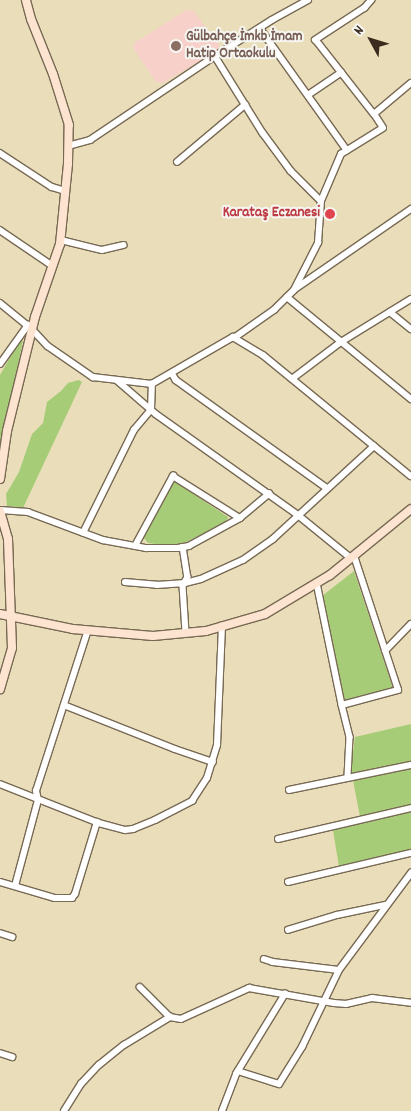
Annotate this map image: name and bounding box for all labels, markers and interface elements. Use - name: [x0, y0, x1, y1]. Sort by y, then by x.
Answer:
- north arrow: [346, 15, 396, 65]
- text: N: [349, 22, 369, 40]
- place label: Gülbahçe İmkb İmam Hatip Ortaokulu: [186, 28, 303, 63]
- marker: Gülbahçe İmkb İmam Hatip Ortaokulu: [170, 40, 182, 52]
- place label: Karataş Eczanesi: [223, 205, 320, 223]
- marker: Karataş Eczanesi: [324, 208, 336, 220]

